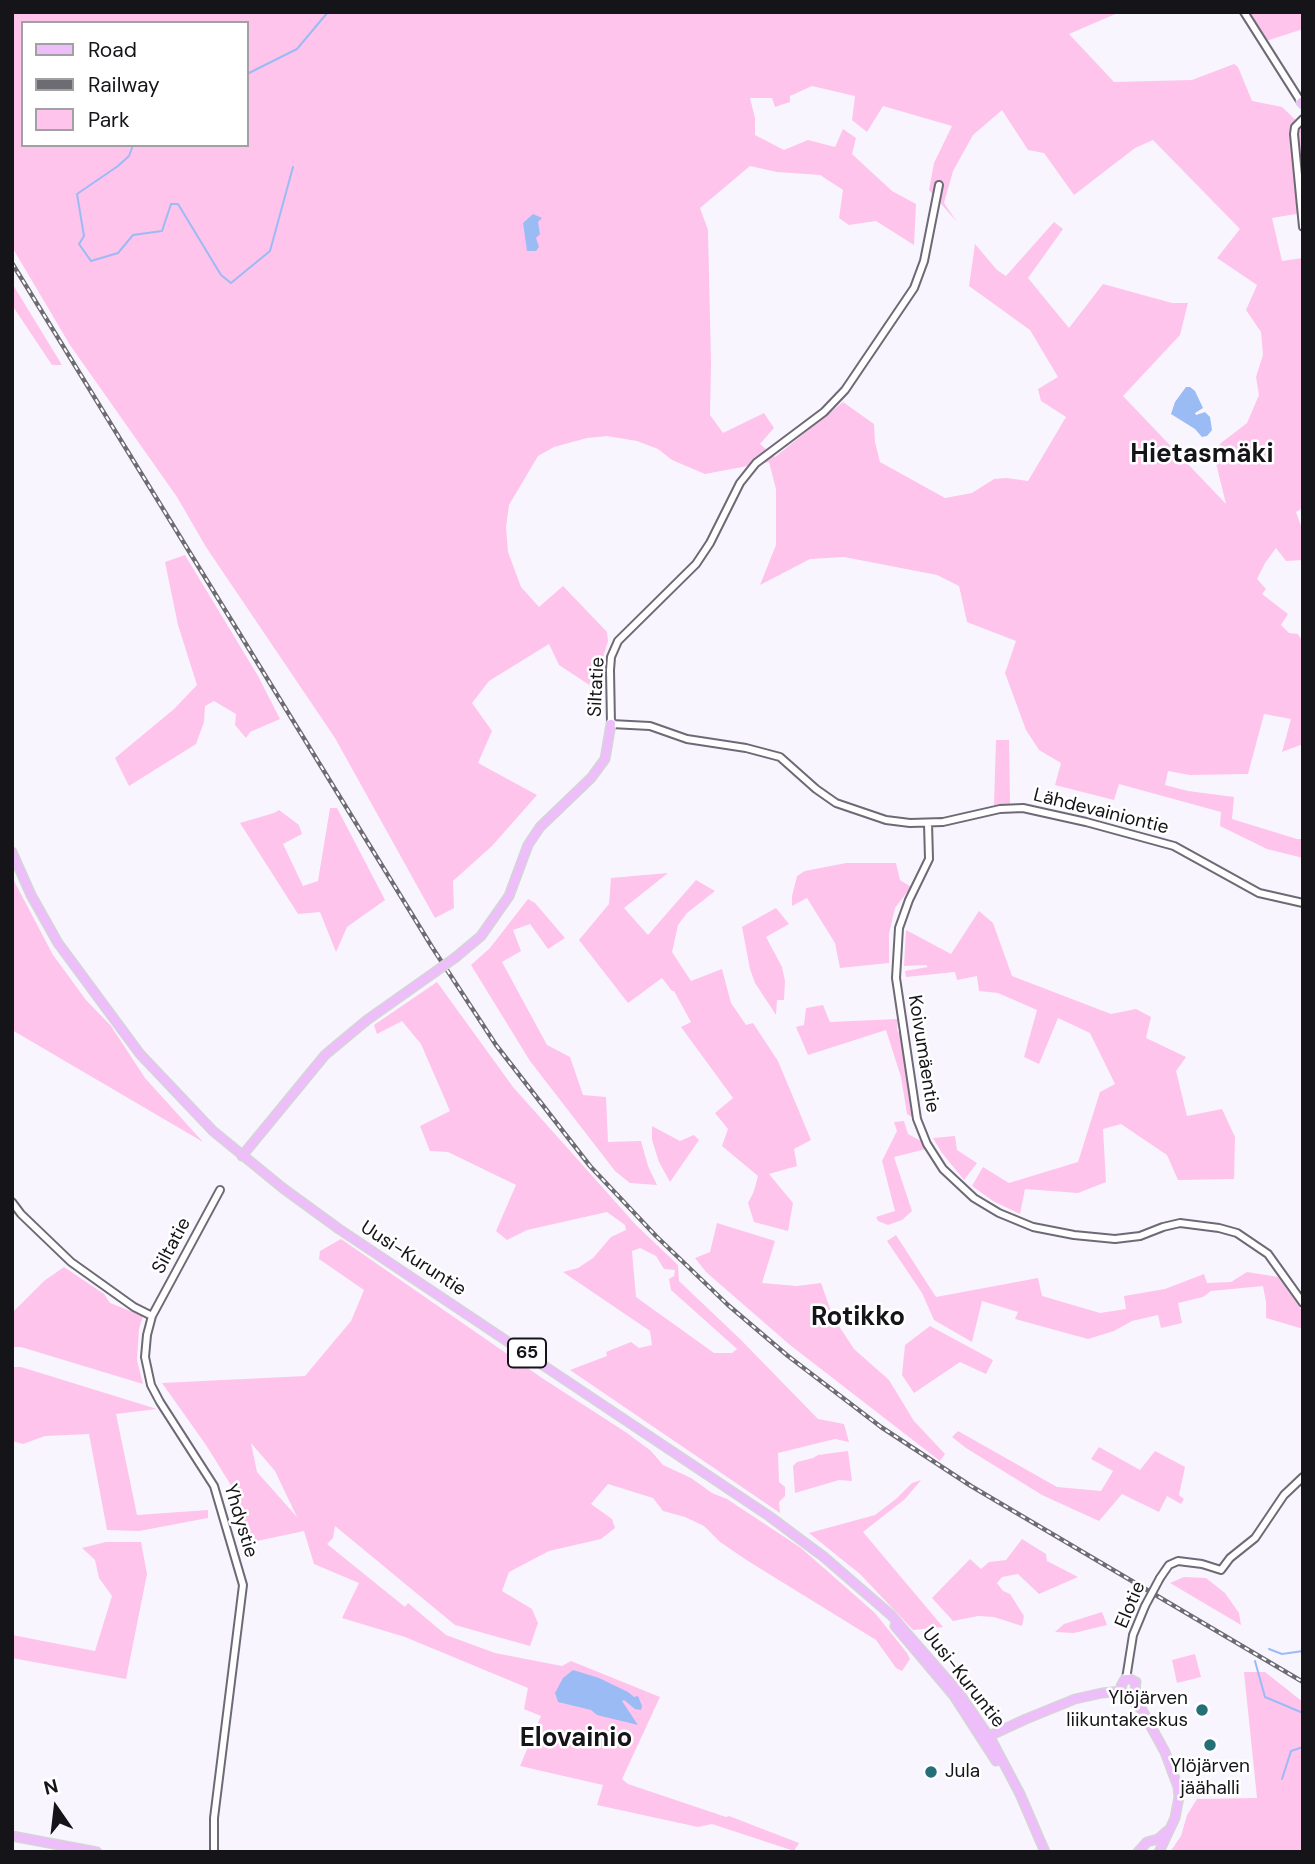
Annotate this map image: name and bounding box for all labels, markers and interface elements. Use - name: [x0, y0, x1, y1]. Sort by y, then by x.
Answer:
- legend: [21, 21, 248, 147]
- text: Road: [88, 36, 137, 64]
- text: Railway: [88, 71, 160, 99]
- text: Park: [88, 106, 129, 134]
- district label: Hietasmäki: [1130, 439, 1274, 471]
- street label: Siltatie: [584, 656, 610, 718]
- street label: Lähdevainiontie: [1031, 784, 1171, 840]
- street label: Koivumäentie: [902, 993, 944, 1115]
- street label: Siltatie: [148, 1214, 196, 1278]
- street label: Uusi-Kuruntie: [356, 1216, 470, 1302]
- district label: Rotikko: [811, 1302, 905, 1334]
- road number: 65: [508, 1338, 546, 1368]
- street label: Yhdystie: [218, 1481, 262, 1561]
- street label: Elotie: [1111, 1578, 1151, 1632]
- street label: Uusi-Kuruntie: [917, 1623, 1009, 1733]
- place label: Ylöjärven liikuntakeskus: [1066, 1688, 1188, 1732]
- marker: Ylöjärven liikuntakeskus: [1194, 1702, 1210, 1718]
- district label: Elovainio: [520, 1723, 632, 1755]
- marker: Ylöjärven jäähalli: [1202, 1737, 1218, 1753]
- place label: Ylöjärven jäähalli: [1170, 1756, 1250, 1800]
- place label: Jula: [945, 1761, 980, 1783]
- marker: Jula: [923, 1764, 939, 1780]
- north arrow: [21, 1773, 91, 1843]
- text: N: [41, 1773, 61, 1801]

